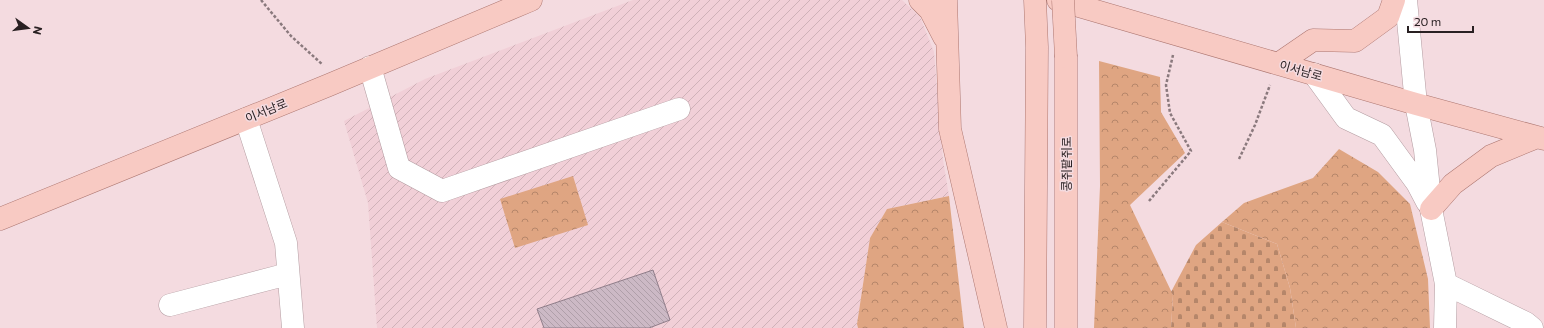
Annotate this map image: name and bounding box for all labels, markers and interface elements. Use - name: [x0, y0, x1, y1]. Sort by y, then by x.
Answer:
- north arrow: [8, 8, 48, 48]
- scale bar: [1408, 8, 1473, 34]
- text: 20 m: [1414, 14, 1441, 28]
- text: N: [31, 25, 45, 36]
- street label: 이서남로: [1278, 57, 1324, 83]
- street label: 이서남로: [243, 95, 289, 125]
- street label: 콩쥐팥쥐로: [1059, 136, 1073, 192]

